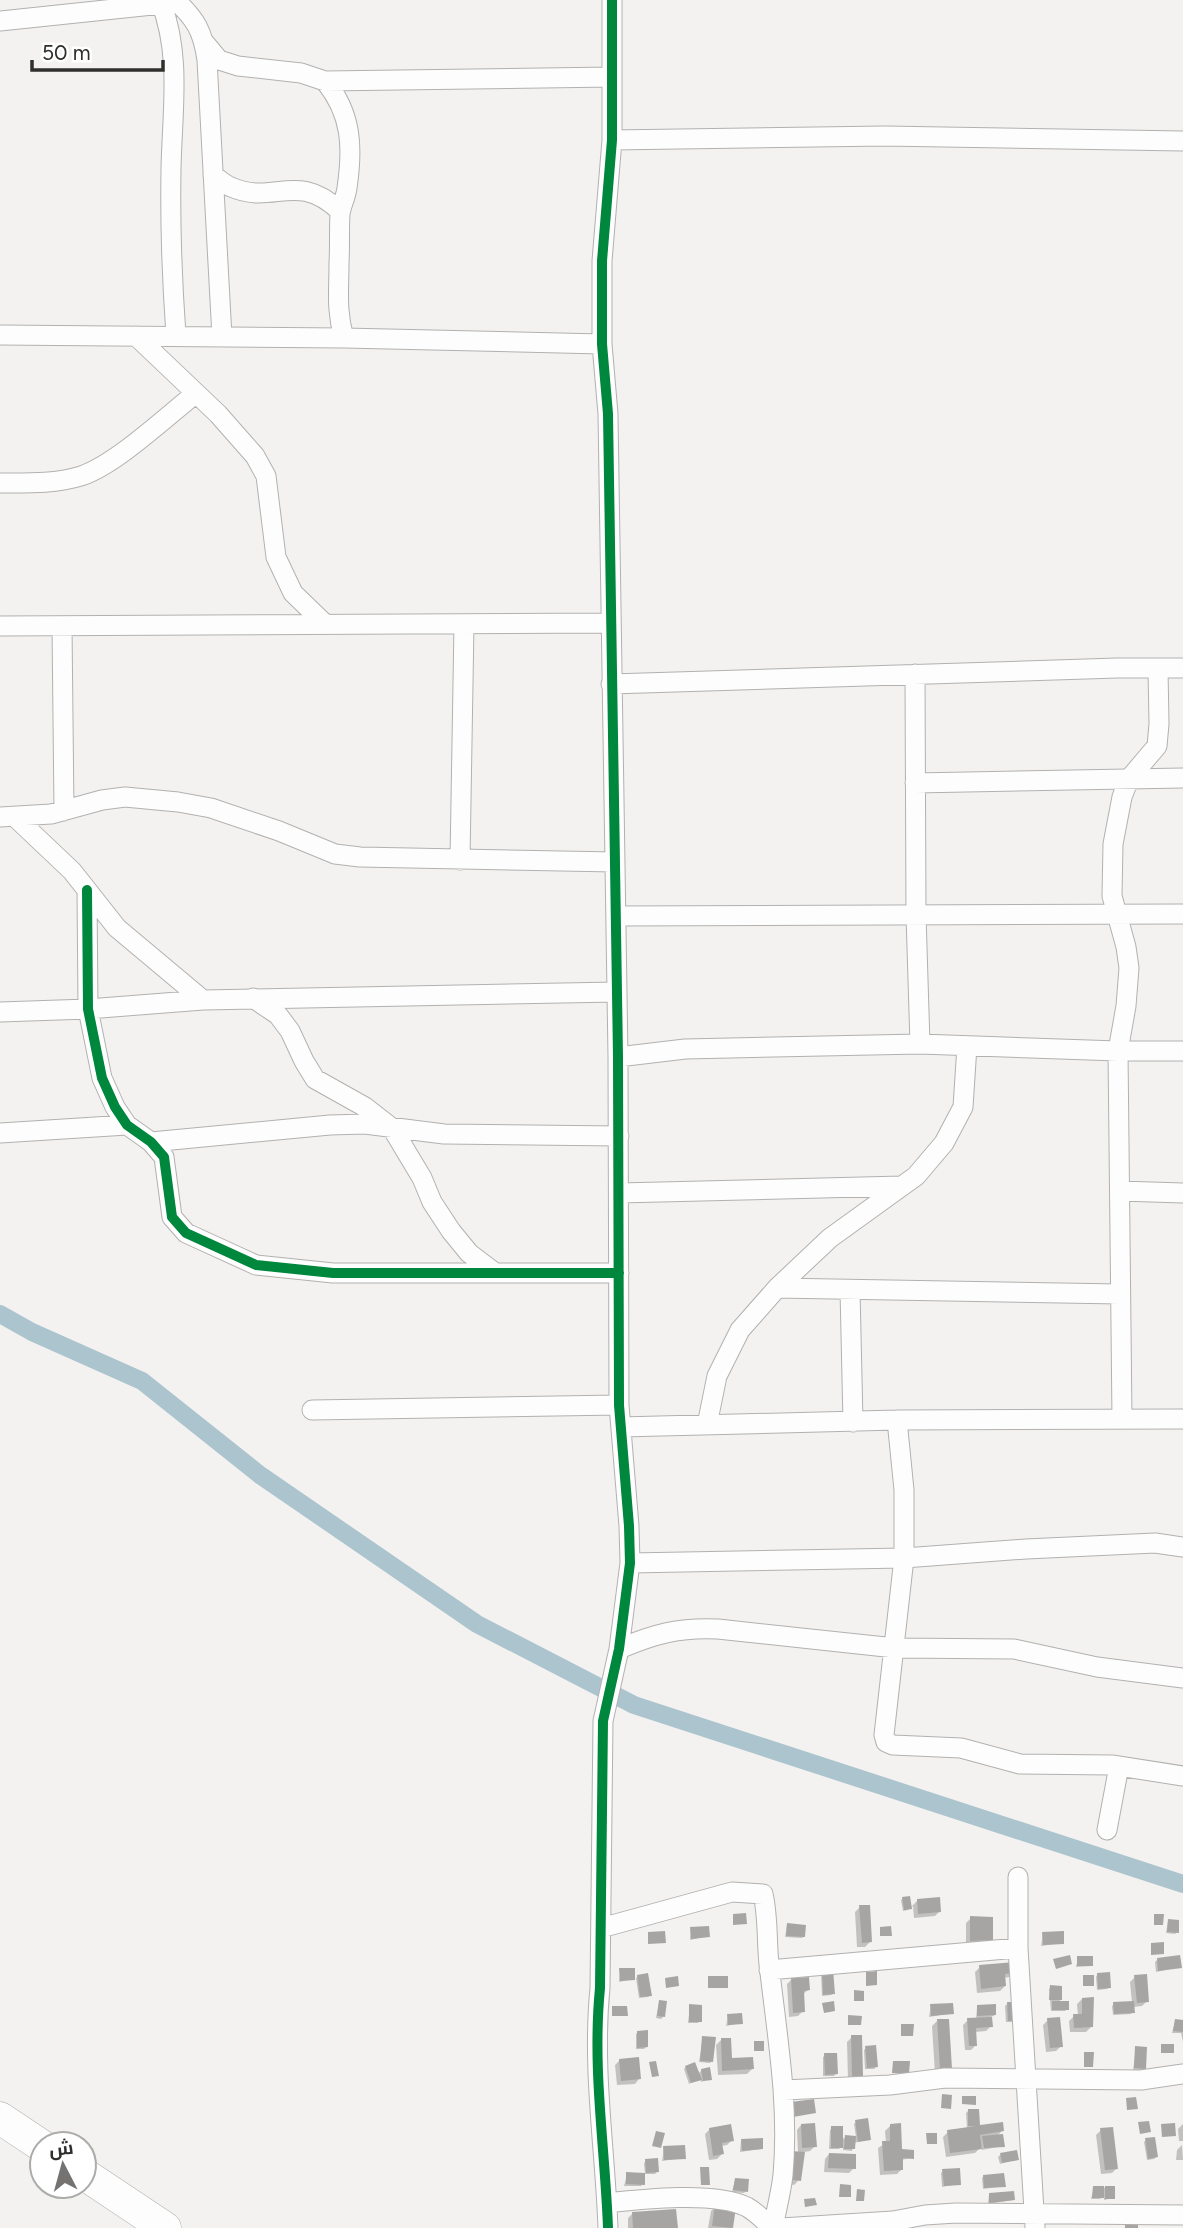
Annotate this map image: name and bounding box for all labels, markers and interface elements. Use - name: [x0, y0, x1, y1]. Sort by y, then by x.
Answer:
- scale bar: [32, 28, 163, 72]
- text: 50 m: [42, 40, 91, 65]
- north arrow: [28, 2130, 98, 2200]
- text: ش: [48, 2136, 75, 2161]

